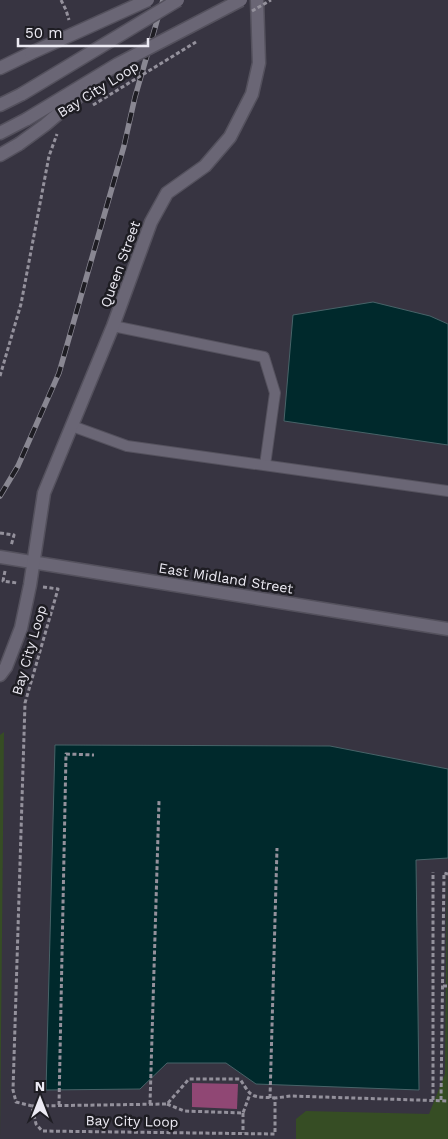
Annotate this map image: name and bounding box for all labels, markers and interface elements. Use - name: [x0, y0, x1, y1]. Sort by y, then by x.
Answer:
- scale bar: [18, 15, 148, 47]
- text: 50 m: [25, 24, 62, 42]
- street label: Bay City Loop: [54, 58, 142, 120]
- street label: Queen Street: [97, 218, 143, 309]
- street label: East Midland Street: [158, 559, 294, 597]
- street label: Bay City Loop: [9, 603, 49, 697]
- north arrow: [15, 1074, 65, 1124]
- text: N: [35, 1078, 45, 1094]
- street label: Bay City Loop: [85, 1112, 179, 1130]

